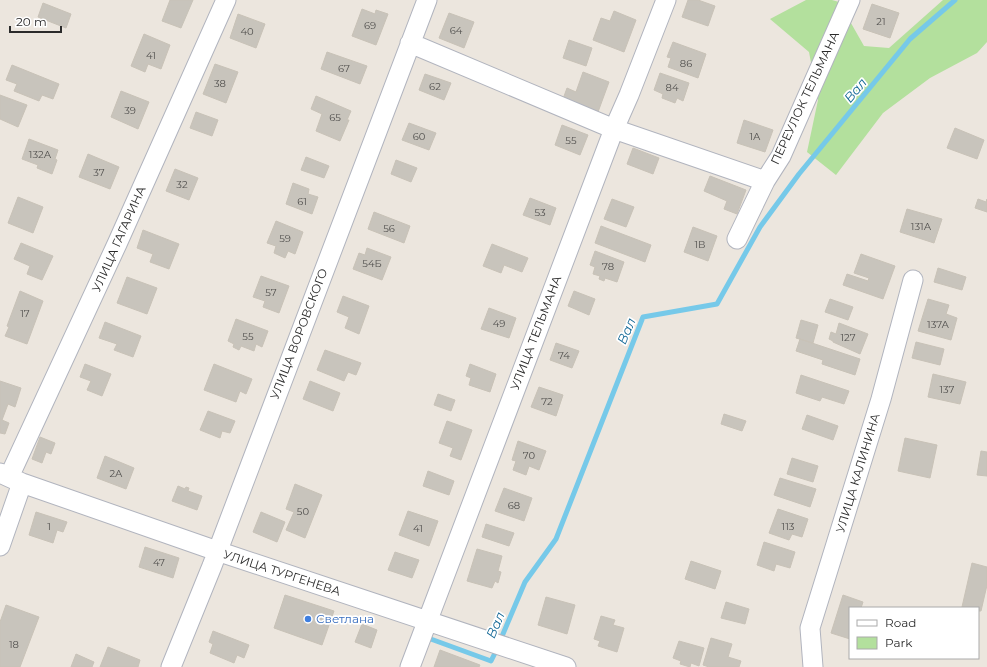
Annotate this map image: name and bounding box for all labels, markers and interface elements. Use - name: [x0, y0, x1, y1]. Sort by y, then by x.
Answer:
- scale bar: [10, 8, 61, 34]
- text: 20 m: [16, 14, 47, 29]
- house number: 21: [876, 15, 886, 28]
- house number: 69: [364, 19, 376, 32]
- house number: 64: [450, 24, 463, 37]
- house number: 40: [240, 25, 254, 38]
- street label: ПЕРЕУЛОК ТЕЛЬМАНА: [767, 29, 842, 167]
- house number: 41: [146, 49, 156, 62]
- house number: 86: [680, 57, 692, 70]
- house number: 67: [338, 62, 350, 75]
- water label: Вал: [840, 75, 870, 105]
- house number: 38: [214, 77, 226, 90]
- house number: 62: [429, 80, 441, 93]
- house number: 84: [666, 81, 679, 94]
- house number: 39: [124, 104, 136, 117]
- house number: 65: [329, 111, 341, 124]
- house number: 60: [413, 130, 426, 143]
- house number: 1А: [749, 130, 761, 143]
- house number: 55: [565, 134, 577, 147]
- house number: 132А: [29, 148, 52, 161]
- house number: 37: [93, 166, 105, 179]
- house number: 32: [176, 178, 188, 191]
- street label: УЛИЦА ГАГАРИНА: [88, 183, 149, 294]
- house number: 61: [297, 195, 307, 208]
- house number: 53: [534, 206, 546, 219]
- house number: 131А: [911, 220, 932, 233]
- house number: 56: [383, 222, 395, 235]
- house number: 59: [279, 232, 291, 245]
- house number: 1В: [694, 238, 706, 251]
- house number: 54Б: [362, 257, 382, 270]
- house number: 78: [602, 260, 614, 273]
- street label: УЛИЦА ВОРОВСКОГО: [267, 266, 330, 401]
- street label: УЛИЦА ТЕЛЬМАНА: [507, 273, 564, 392]
- house number: 57: [265, 286, 277, 299]
- house number: 17: [20, 307, 30, 320]
- water label: Вал: [613, 315, 639, 347]
- house number: 49: [493, 317, 505, 330]
- house number: 137А: [927, 318, 949, 331]
- house number: 55: [242, 330, 254, 343]
- house number: 127: [840, 331, 856, 344]
- house number: 74: [558, 349, 570, 362]
- house number: 137: [939, 383, 955, 396]
- house number: 72: [541, 395, 553, 408]
- street label: УЛИЦА КАЛИНИНА: [832, 411, 883, 534]
- house number: 70: [523, 449, 536, 462]
- house number: 2А: [109, 467, 123, 480]
- house number: 68: [508, 499, 520, 512]
- house number: 50: [297, 505, 310, 518]
- house number: 1: [47, 520, 51, 533]
- house number: 113: [782, 520, 795, 533]
- house number: 41: [413, 522, 423, 535]
- street label: УЛИЦА ТУРГЕНЕВА: [222, 546, 343, 599]
- house number: 47: [153, 556, 165, 569]
- legend: [849, 607, 979, 659]
- water label: Вал: [482, 609, 508, 641]
- place label: Светлана: [316, 611, 374, 626]
- marker: Светлана: [303, 614, 313, 624]
- text: Road: [885, 615, 916, 630]
- text: Park: [885, 635, 913, 650]
- house number: 18: [9, 638, 19, 651]

